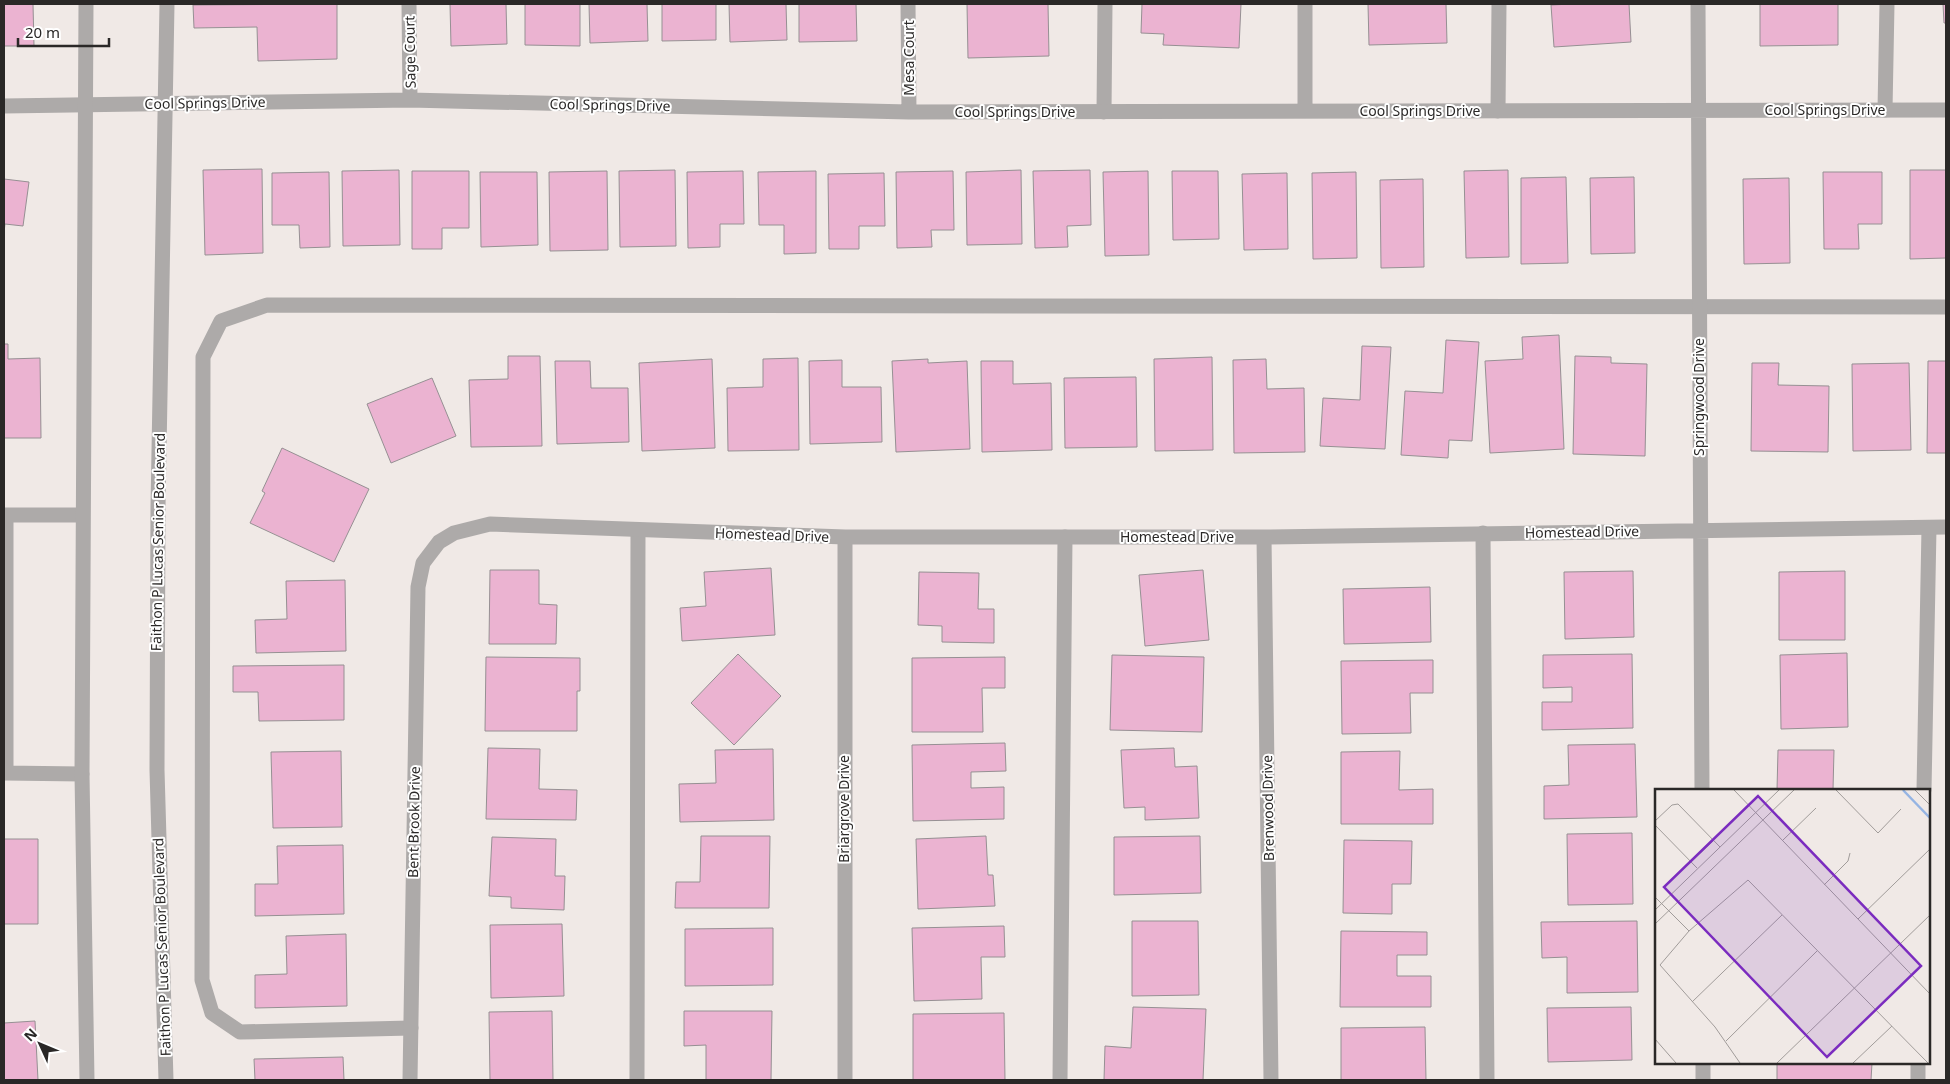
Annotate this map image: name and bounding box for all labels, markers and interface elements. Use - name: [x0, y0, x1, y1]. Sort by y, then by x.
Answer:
- scale bar: [18, 15, 109, 47]
- street label: Sage Court: [399, 16, 420, 88]
- street label: Mesa Court: [899, 20, 918, 96]
- text: 20 m: [25, 22, 60, 42]
- street label: Cool Springs Drive: [144, 92, 266, 113]
- street label: Cool Springs Drive: [549, 94, 671, 115]
- street label: Cool Springs Drive: [1765, 100, 1886, 119]
- street label: Cool Springs Drive: [1360, 101, 1481, 120]
- street label: Cool Springs Drive: [955, 102, 1076, 121]
- street label: Springwood Drive: [1689, 338, 1708, 456]
- street label: Faithon P Lucas Senior Boulevard: [146, 433, 169, 651]
- street label: Homestead Drive: [1525, 521, 1639, 542]
- street label: Homestead Drive: [715, 523, 830, 546]
- street label: Homestead Drive: [1120, 527, 1234, 546]
- street label: Briargrove Drive: [834, 755, 853, 863]
- street label: Brenwood Drive: [1257, 755, 1278, 861]
- street label: Bent Brook Drive: [403, 766, 424, 878]
- inset map: [1655, 789, 1930, 1064]
- street label: Faithon P Lucas Senior Boulevard: [148, 838, 175, 1057]
- north arrow: [15, 1019, 65, 1069]
- text: N: [19, 1024, 41, 1045]

